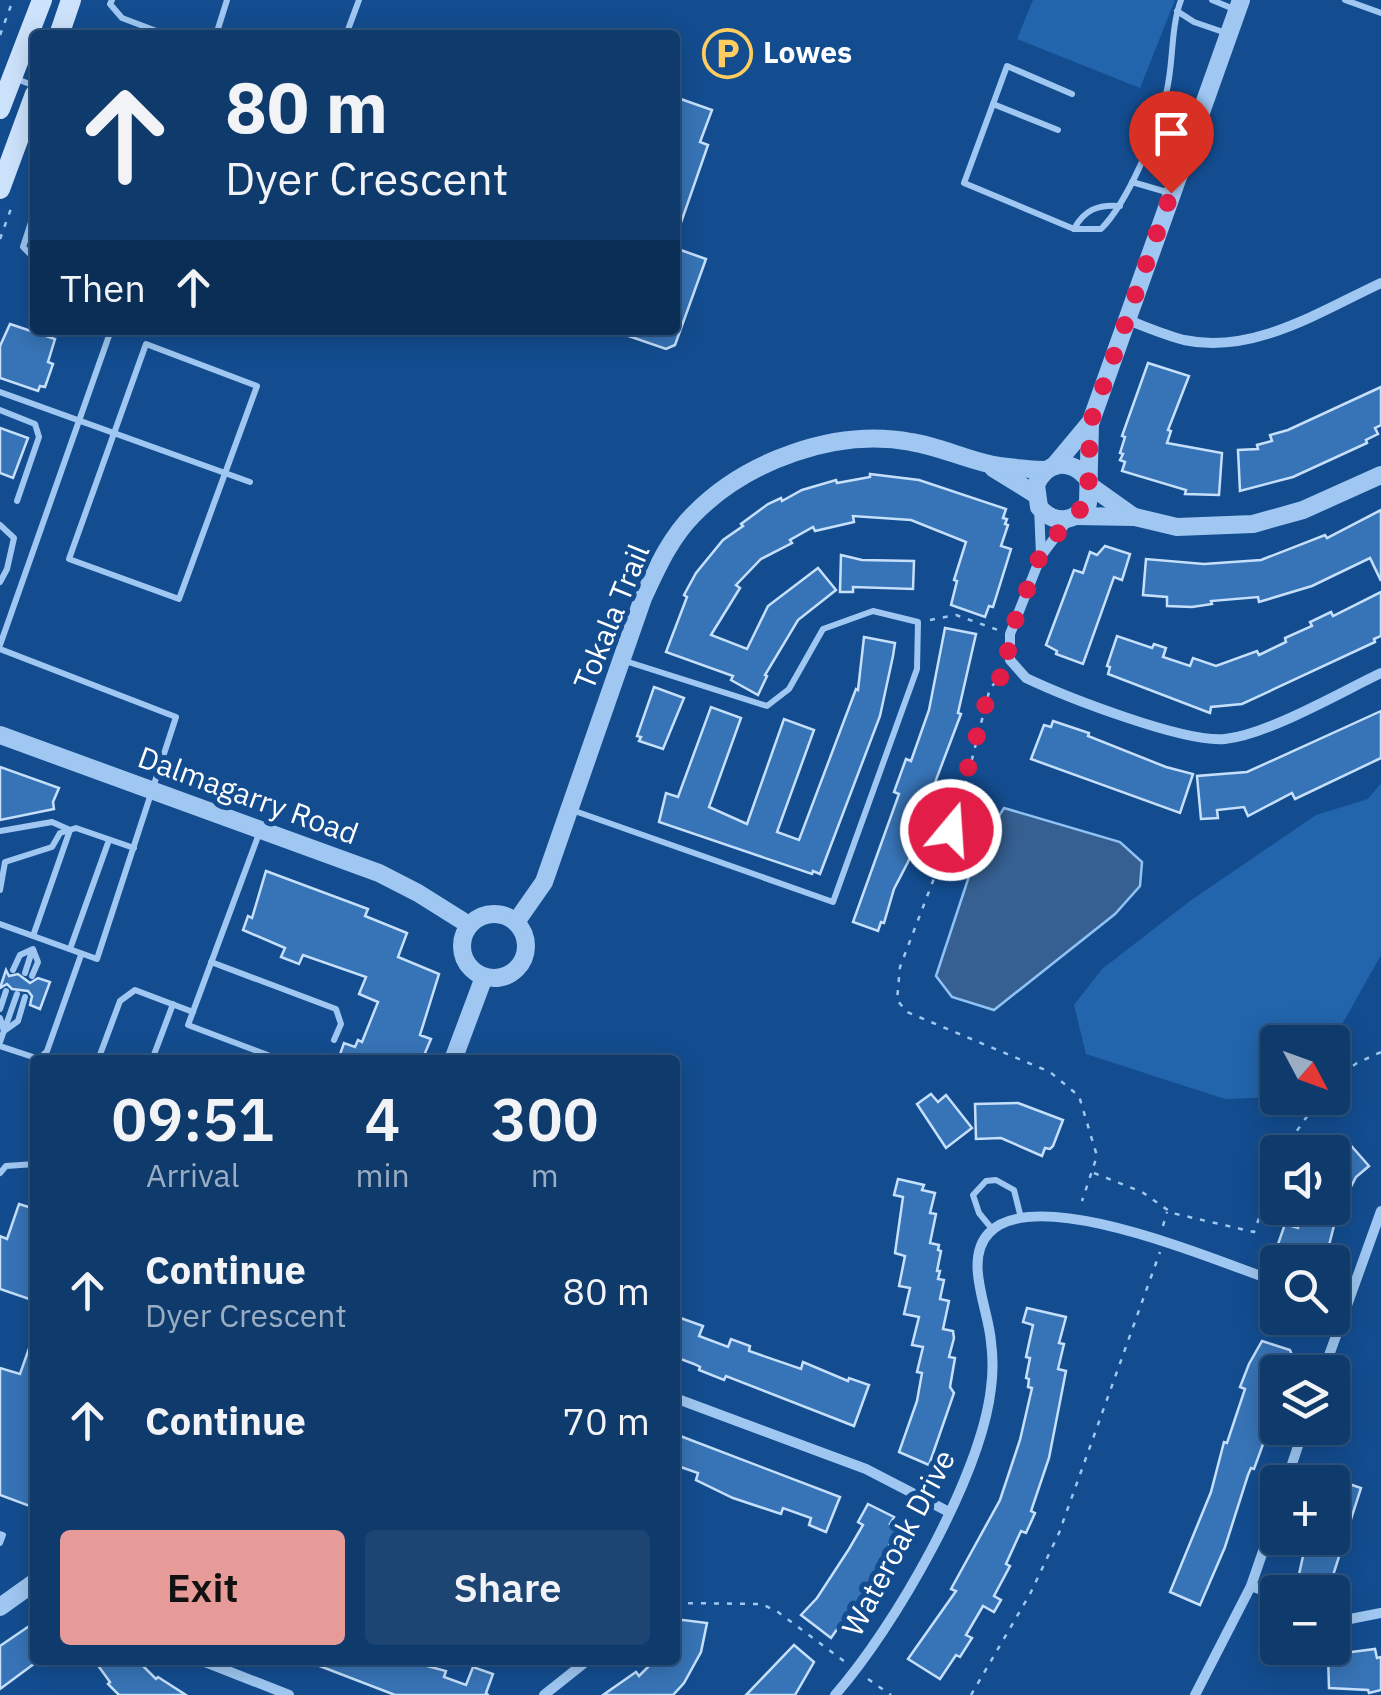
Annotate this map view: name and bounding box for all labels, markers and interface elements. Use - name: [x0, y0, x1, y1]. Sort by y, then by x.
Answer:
- parking icon: Lowes: [702, 27, 754, 79]
- place label: Lowes: [763, 32, 852, 71]
- text: 80 m: [225, 61, 388, 152]
- icon: ahead: [60, 70, 190, 200]
- pin: [1129, 91, 1214, 194]
- icon: arrive: [1144, 106, 1199, 161]
- text: Dyer Crescent: [225, 149, 509, 207]
- icon: ahead: [166, 260, 221, 315]
- text: Then: [60, 263, 146, 312]
- street label: Tokala Trail: [564, 538, 657, 695]
- street label: Dalmagarry Road: [133, 737, 364, 853]
- position arrow: [899, 778, 1003, 882]
- north arrow: [1260, 1025, 1350, 1115]
- map controls: [1260, 1025, 1350, 1665]
- text: 09:51: [111, 1079, 274, 1158]
- text: 4: [365, 1079, 401, 1158]
- text: 300: [491, 1079, 599, 1158]
- button: sound: [1260, 1135, 1350, 1225]
- text: Arrival: [146, 1154, 239, 1196]
- text: min: [355, 1154, 410, 1196]
- text: m: [531, 1154, 559, 1196]
- text: Continue: [145, 1245, 306, 1294]
- button: search: [1260, 1245, 1350, 1335]
- icon: ahead: [60, 1263, 115, 1318]
- text: 80 m: [562, 1266, 650, 1315]
- text: Dyer Crescent: [145, 1294, 347, 1336]
- button: layers: [1260, 1355, 1350, 1445]
- icon: ahead: [60, 1393, 115, 1448]
- text: Continue: [145, 1396, 306, 1445]
- text: 70 m: [562, 1396, 650, 1445]
- street label: Wateroak Drive: [832, 1442, 963, 1642]
- button: +: [1260, 1465, 1350, 1555]
- button: Exit: [60, 1530, 345, 1645]
- button: Share: [365, 1530, 650, 1645]
- button: −: [1260, 1575, 1350, 1665]

